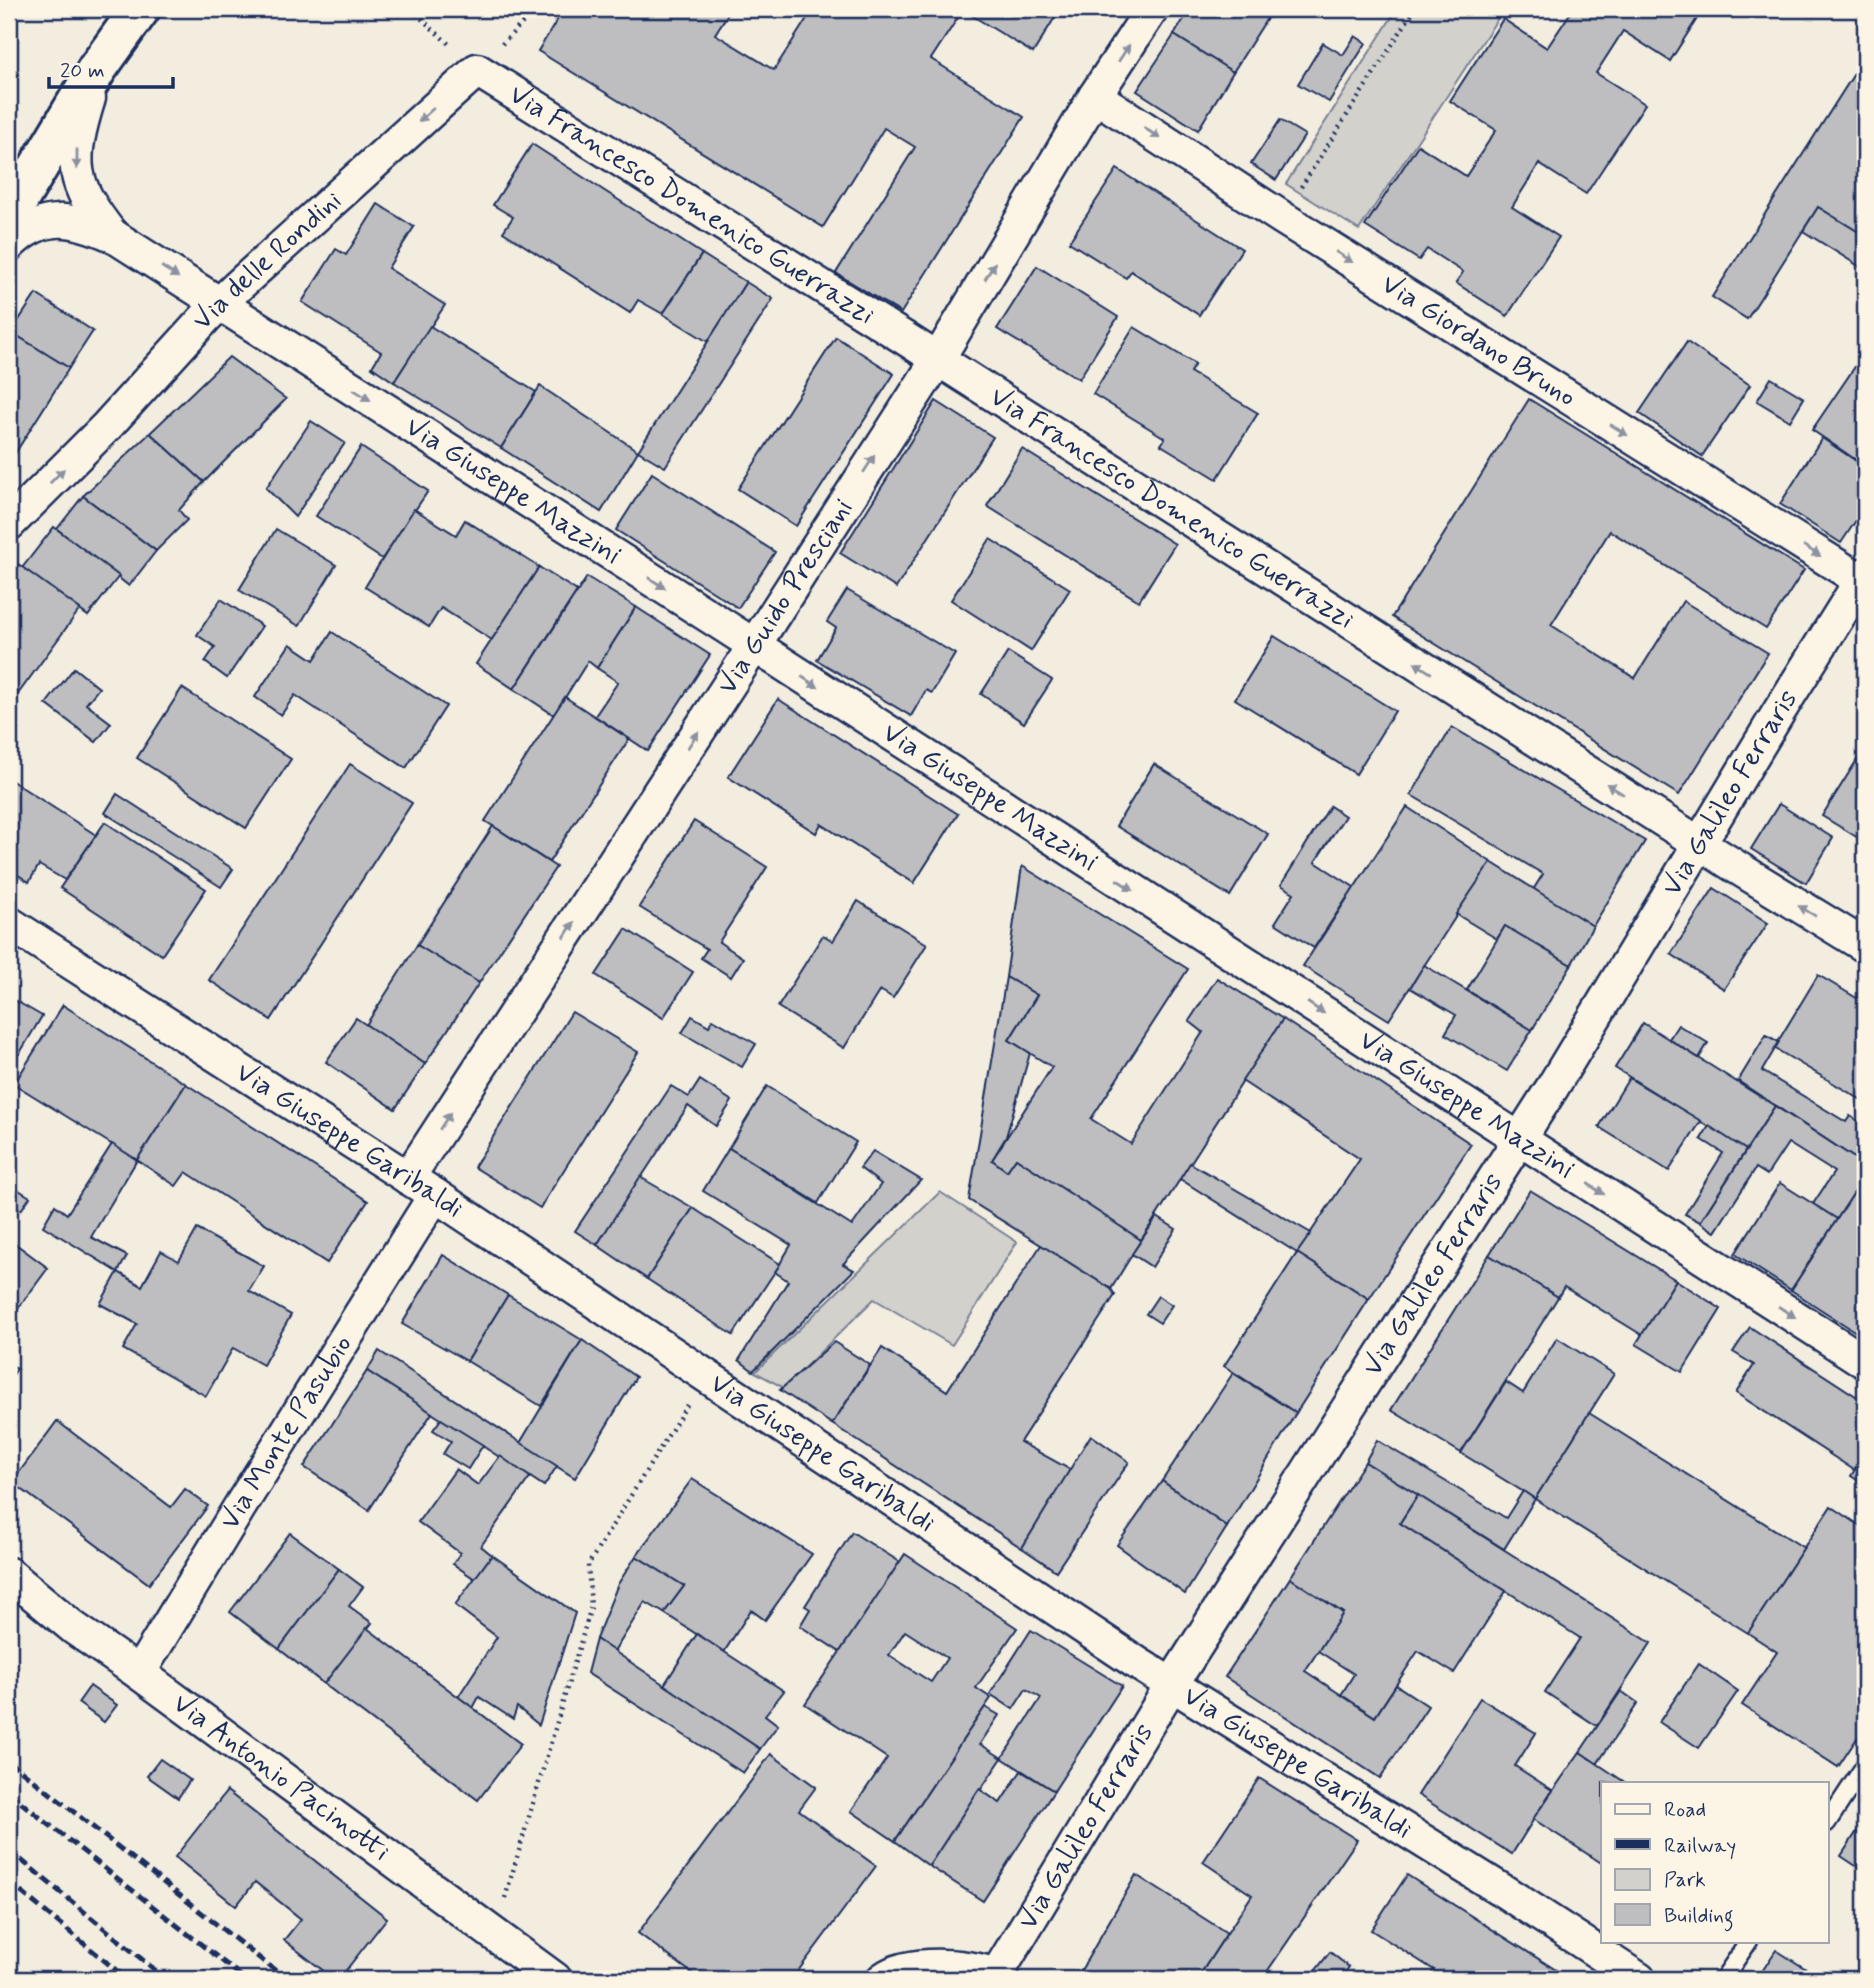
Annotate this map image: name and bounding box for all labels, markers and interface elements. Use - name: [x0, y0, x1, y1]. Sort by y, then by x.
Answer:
- one-way arrow: [1117, 43, 1130, 62]
- scale bar: [49, 46, 173, 90]
- text: 20 m: [60, 57, 105, 85]
- street label: Via Francesco Domenico Guerrazzi: [502, 76, 882, 333]
- one-way arrow: [418, 107, 435, 123]
- one-way arrow: [1143, 127, 1162, 140]
- one-way arrow: [71, 148, 83, 170]
- street label: Via delle Rondini: [184, 183, 350, 338]
- one-way arrow: [1334, 250, 1353, 263]
- one-way arrow: [984, 262, 997, 281]
- one-way arrow: [160, 266, 180, 279]
- street label: Via Giordano Bruno: [1374, 266, 1583, 416]
- street label: Via Francesco Domenico Guerrazzi: [983, 378, 1361, 638]
- one-way arrow: [352, 388, 371, 401]
- street label: Via Giuseppe Mazzini: [398, 408, 628, 574]
- one-way arrow: [1610, 423, 1629, 436]
- one-way arrow: [862, 454, 875, 473]
- one-way arrow: [48, 469, 65, 485]
- street label: Via Guido Presciani: [709, 492, 862, 702]
- one-way arrow: [1802, 544, 1821, 557]
- one-way arrow: [647, 576, 666, 589]
- one-way arrow: [1413, 661, 1432, 674]
- one-way arrow: [801, 675, 820, 688]
- street label: Via Galileo Ferraris: [1654, 683, 1807, 903]
- street label: Via Giuseppe Mazzini: [875, 714, 1105, 881]
- one-way arrow: [687, 730, 700, 749]
- one-way arrow: [1605, 783, 1624, 796]
- one-way arrow: [1116, 878, 1135, 891]
- one-way arrow: [1798, 904, 1817, 917]
- one-way arrow: [562, 921, 575, 940]
- one-way arrow: [1307, 1001, 1326, 1014]
- street label: Via Giuseppe Mazzini: [1352, 1022, 1581, 1188]
- street label: Via Giuseppe Garibaldi: [229, 1054, 470, 1227]
- one-way arrow: [438, 1111, 451, 1131]
- street label: Via Galileo Ferraris: [1354, 1166, 1512, 1383]
- one-way arrow: [1586, 1183, 1606, 1196]
- one-way arrow: [1778, 1306, 1797, 1319]
- street label: Via Monte Pasubio: [212, 1328, 361, 1537]
- street label: Via Giuseppe Garibaldi: [703, 1365, 942, 1542]
- street label: Via Giuseppe Garibaldi: [1176, 1678, 1419, 1848]
- street label: Via Antonio Pacinotti: [165, 1685, 397, 1870]
- street label: Via Galileo Ferraris: [1010, 1717, 1162, 1937]
- legend: [1601, 1782, 1828, 1942]
- text: Road: [1664, 1796, 1706, 1824]
- text: Railway: [1664, 1832, 1736, 1860]
- text: Park: [1664, 1866, 1706, 1894]
- text: Building: [1664, 1902, 1734, 1932]

